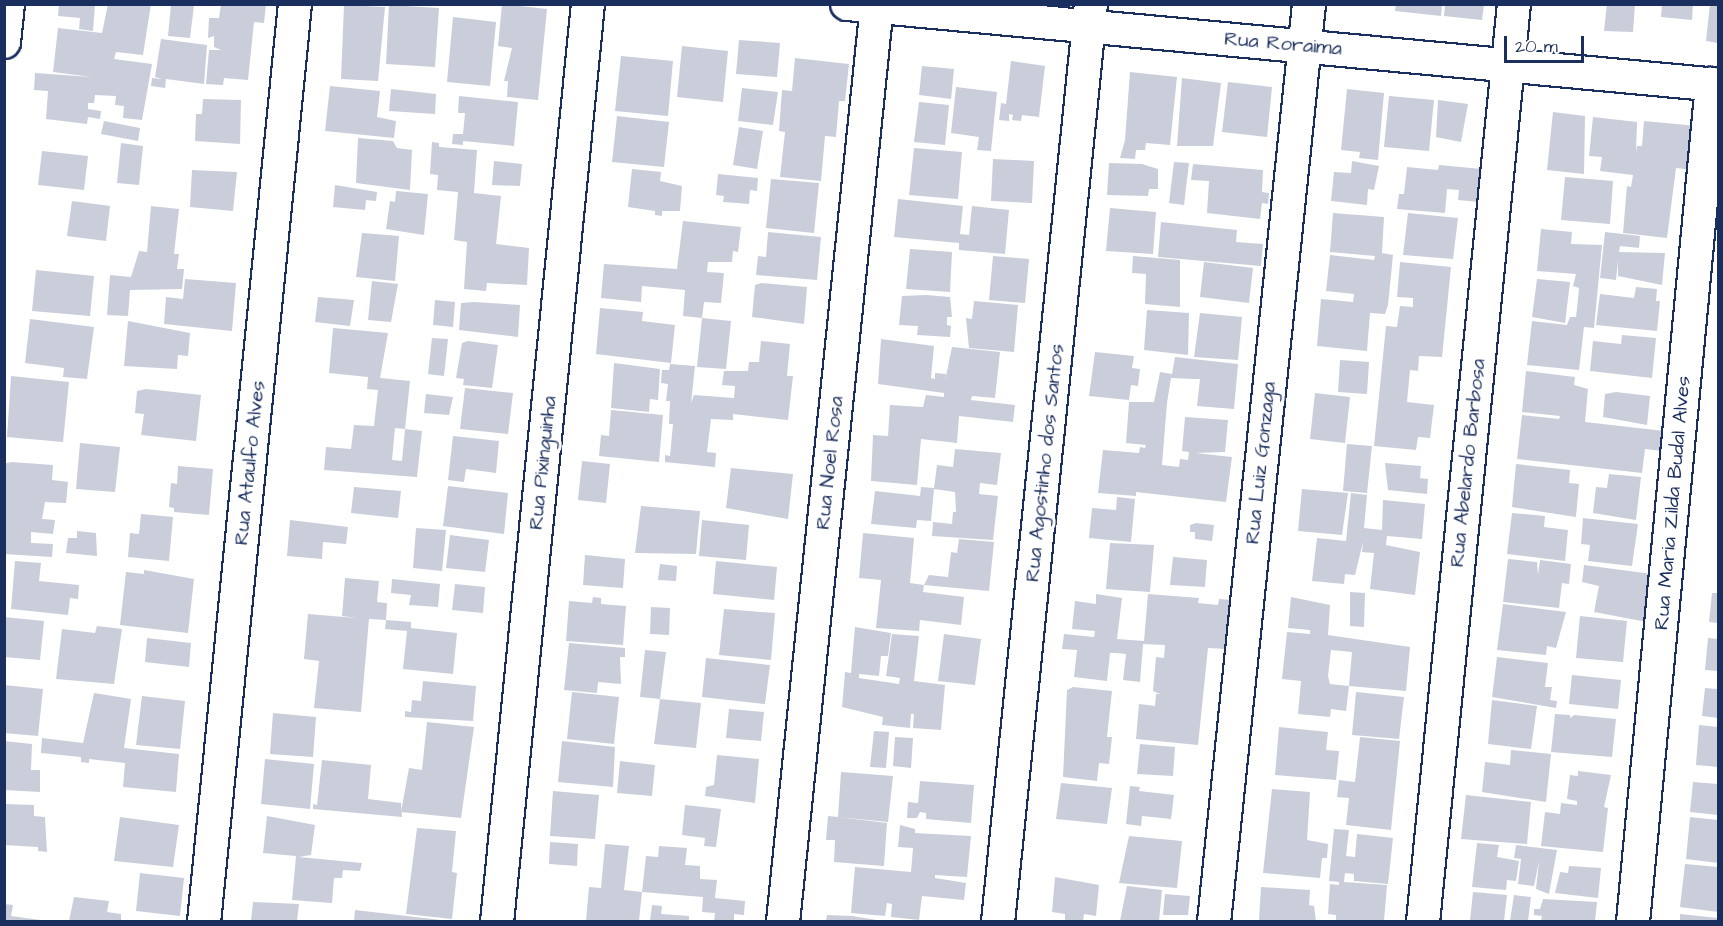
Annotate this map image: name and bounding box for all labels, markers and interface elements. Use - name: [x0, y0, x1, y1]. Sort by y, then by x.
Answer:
- scale bar: [1507, 24, 1586, 62]
- street label: Rua Roraima: [1223, 27, 1343, 61]
- text: 20 m: [1515, 34, 1558, 59]
- street label: Rua Agostinho dos Santos: [1021, 343, 1069, 583]
- street label: Rua Abelardo Barbosa: [1445, 358, 1491, 568]
- street label: Rua Maria Zilda Budal Alves: [1650, 375, 1696, 631]
- street label: Rua Ataulfo Alves: [229, 380, 271, 546]
- street label: Rua Luiz Gonzaga: [1241, 381, 1281, 545]
- street label: Rua Pixinguinha: [524, 395, 562, 531]
- street label: Rua Noel Rosa: [811, 395, 849, 531]

